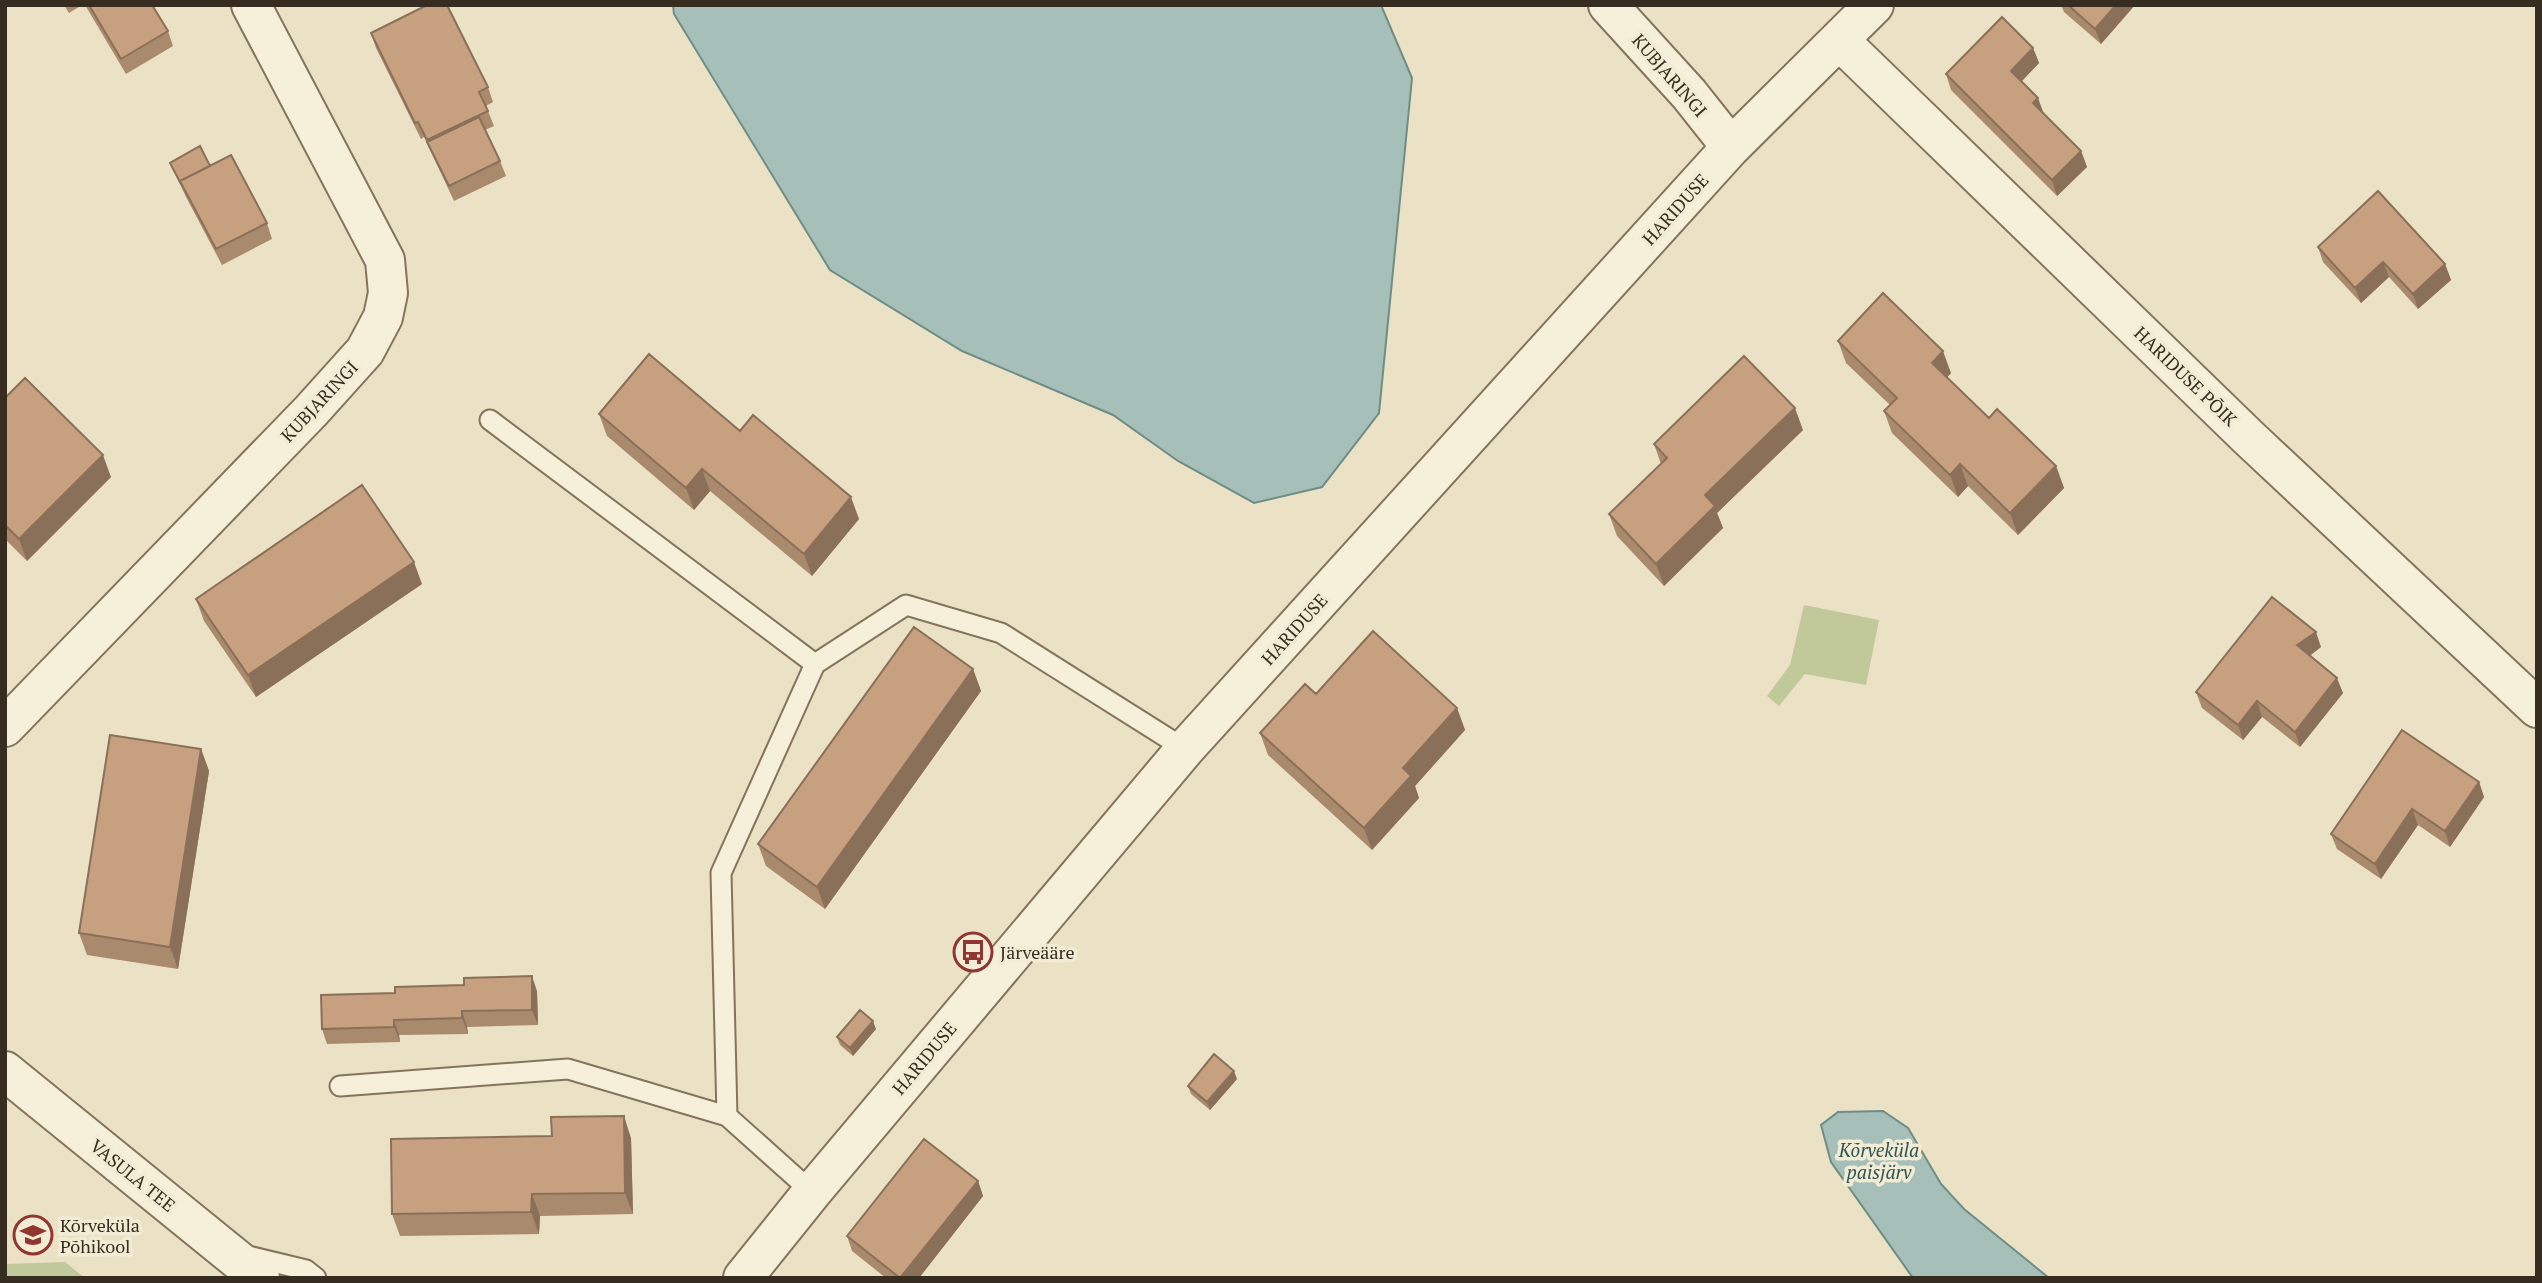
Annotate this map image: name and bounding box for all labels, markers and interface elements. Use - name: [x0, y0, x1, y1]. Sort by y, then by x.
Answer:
- street label: KUBJARINGI: [1627, 28, 1713, 122]
- street label: HARIDUSE: [1637, 168, 1713, 250]
- street label: HARIDUSE PÕIK: [2129, 321, 2243, 432]
- street label: KUBJARINGI: [275, 355, 363, 447]
- street label: HARIDUSE: [1256, 588, 1332, 670]
- bus stop icon: Järveääre: [952, 931, 994, 973]
- place label: Järveääre: [1000, 940, 1074, 964]
- street label: HARIDUSE: [886, 1017, 962, 1099]
- street label: VASULA TEE: [85, 1133, 181, 1217]
- water label: Kõrveküla paisjärv: [1838, 1137, 1919, 1184]
- place label: Kõrveküla Põhikool: [60, 1213, 140, 1258]
- school or university icon: Kõrveküla Põhikool: [12, 1214, 54, 1256]

